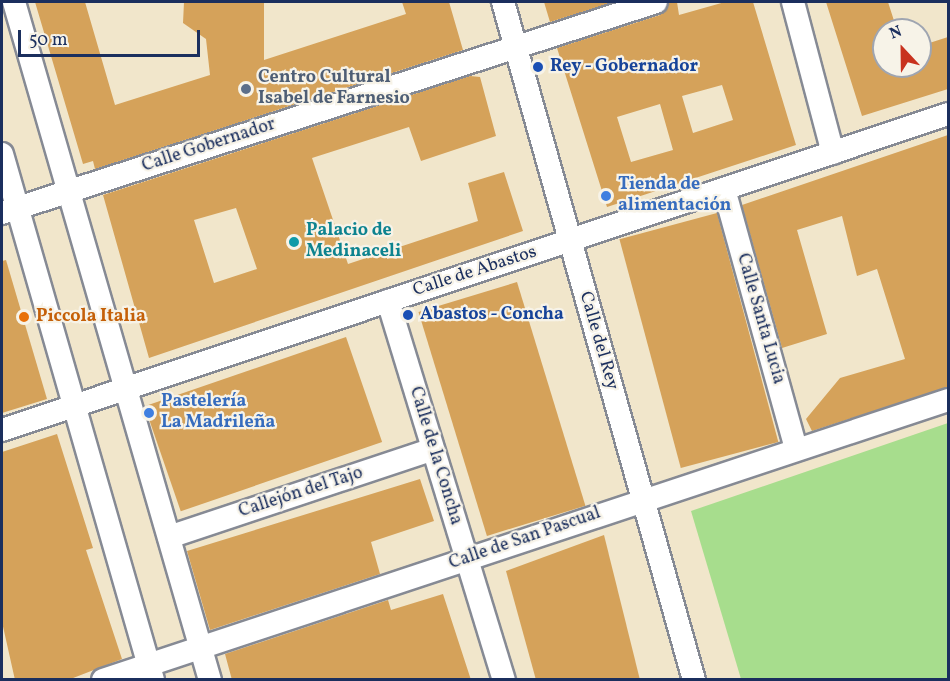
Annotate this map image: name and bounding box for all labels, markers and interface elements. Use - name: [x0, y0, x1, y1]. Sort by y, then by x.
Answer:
- scale bar: [21, 18, 202, 56]
- north arrow: [872, 18, 932, 78]
- text: N: [886, 21, 906, 46]
- text: 50 m: [29, 28, 68, 53]
- place label: Rey - Gobernador: [550, 56, 699, 78]
- marker: Rey - Gobernador: [531, 60, 545, 74]
- place label: Centro Cultural Isabel de Farnesio: [258, 68, 410, 110]
- marker: Centro Cultural Isabel de Farnesio: [239, 82, 253, 96]
- street label: Calle Gobernador: [140, 114, 278, 178]
- place label: Tienda de alimentación: [618, 175, 731, 218]
- marker: Tienda de alimentación: [599, 189, 613, 203]
- place label: Palacio de Medinaceli: [306, 221, 401, 264]
- marker: Palacio de Medinaceli: [287, 235, 301, 249]
- street label: Calle de Abastos: [411, 242, 539, 302]
- street label: Calle Santa Lucia: [731, 251, 789, 387]
- street label: Calle del Rey: [574, 289, 622, 393]
- place label: Abastos - Concha: [420, 304, 565, 326]
- place label: Piccola Italia: [36, 306, 146, 328]
- marker: Abastos - Concha: [401, 308, 415, 322]
- marker: Piccola Italia: [17, 310, 31, 324]
- street label: Calle de la Concha: [404, 384, 466, 528]
- place label: Pastelería La Madrileña: [161, 392, 275, 434]
- marker: Pastelería La Madrileña: [142, 406, 156, 420]
- street label: Callejón del Tajo: [236, 463, 366, 523]
- street label: Calle de San Pascual: [446, 503, 604, 575]

